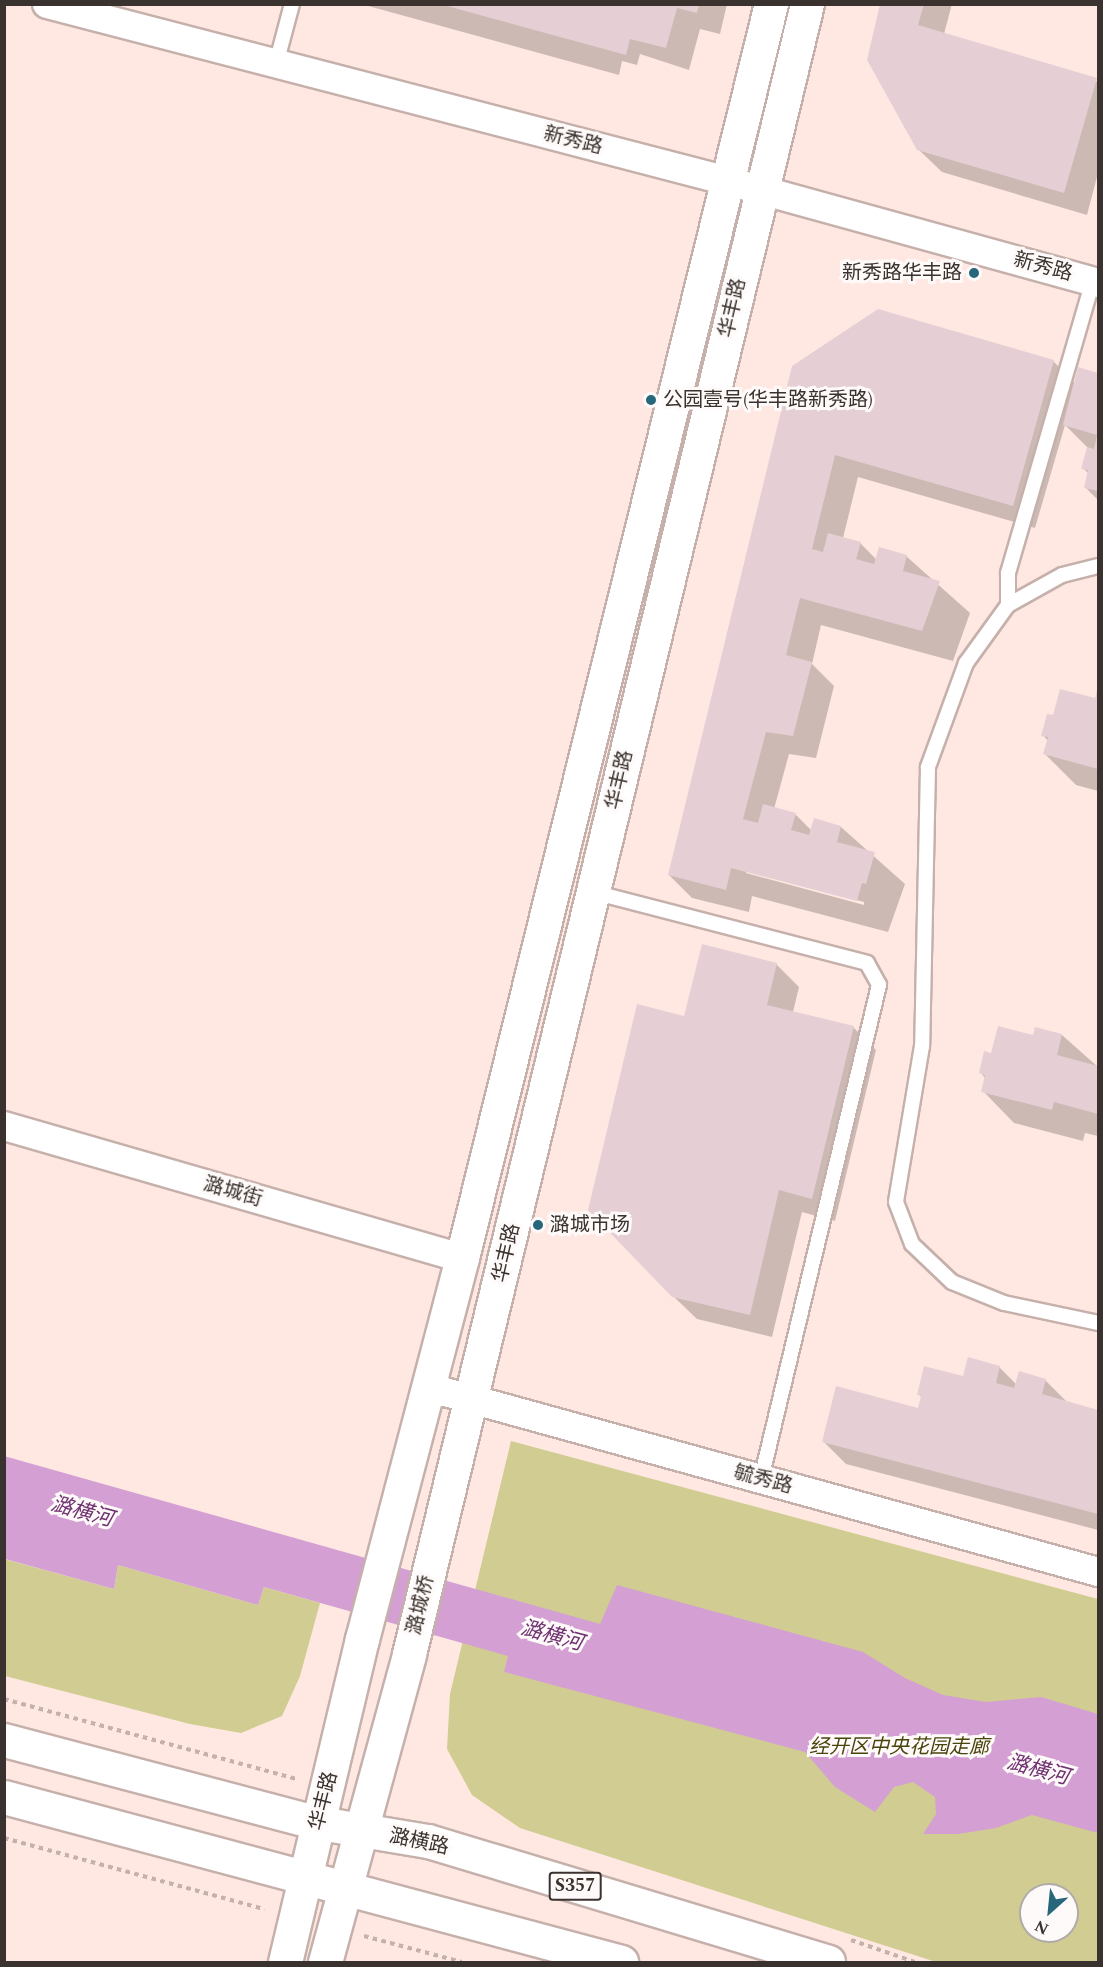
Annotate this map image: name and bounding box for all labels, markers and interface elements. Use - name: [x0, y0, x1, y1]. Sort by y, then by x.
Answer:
- street label: 新秀路: [541, 122, 605, 160]
- street label: 新秀路: [1011, 248, 1075, 286]
- place label: 新秀路华丰路: [842, 261, 962, 285]
- marker: 新秀路华丰路: [967, 266, 981, 280]
- street label: 华丰路: [715, 276, 751, 340]
- place label: 公园壹号(华丰路新秀路): [663, 388, 873, 412]
- marker: 公园壹号(华丰路新秀路): [644, 393, 658, 407]
- street label: 华丰路: [602, 748, 638, 812]
- street label: 潞城街: [201, 1172, 265, 1212]
- place label: 潞城市场: [550, 1213, 630, 1237]
- marker: 潞城市场: [531, 1218, 545, 1232]
- street label: 华丰路: [489, 1221, 525, 1285]
- street label: 毓秀路: [731, 1461, 795, 1499]
- water label: 潞横河: [48, 1492, 116, 1532]
- street label: 潞城桥: [402, 1573, 440, 1637]
- water label: 潞横河: [518, 1616, 586, 1656]
- park label: 经开区中央花园走廊: [809, 1735, 989, 1759]
- water label: 潞横河: [1004, 1750, 1072, 1790]
- street label: 华丰路: [305, 1769, 343, 1833]
- street label: 潞横路: [387, 1824, 451, 1860]
- road number: S357: [548, 1871, 602, 1901]
- north arrow: [1019, 1883, 1079, 1943]
- text: N: [1030, 1914, 1053, 1941]

